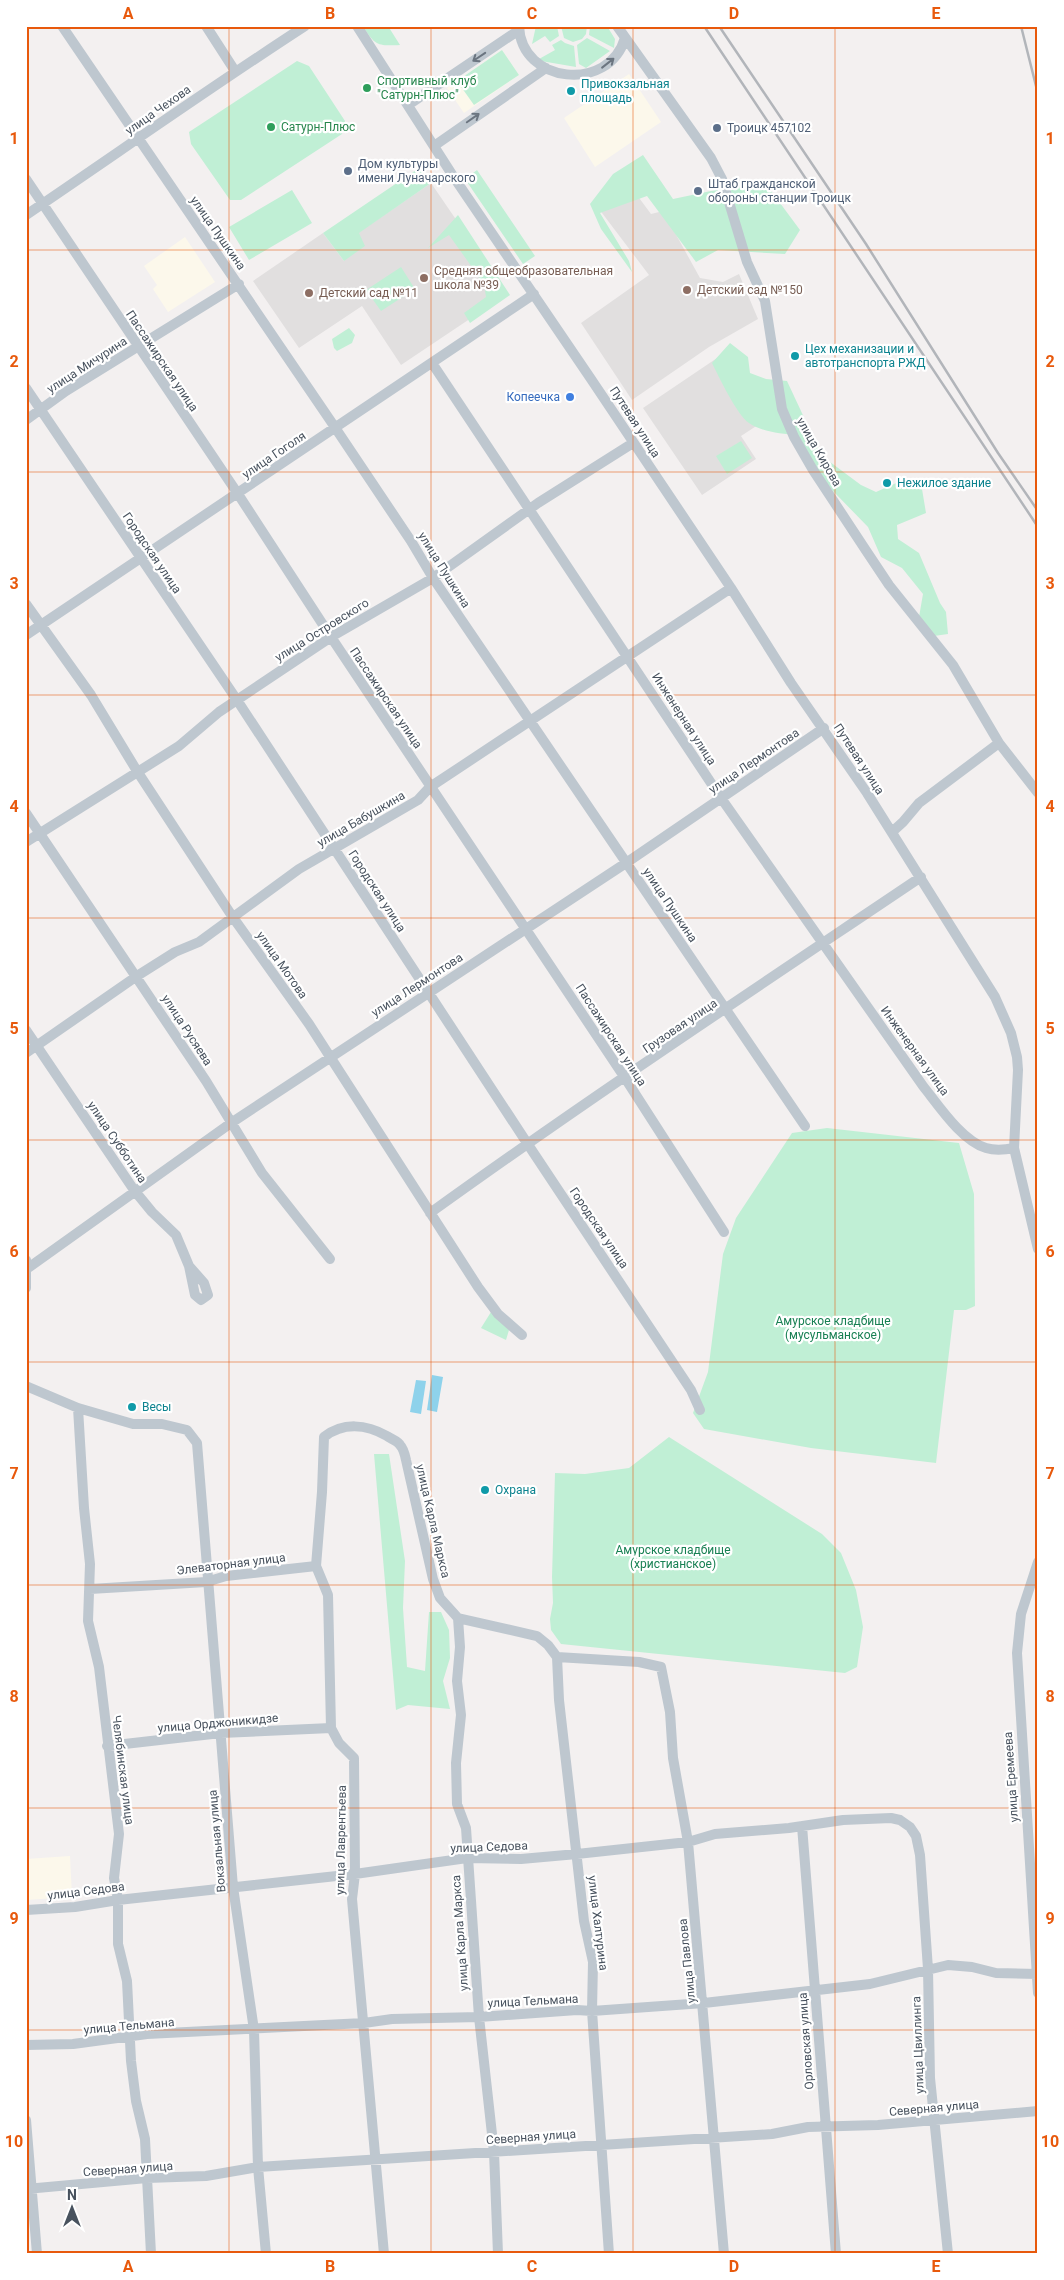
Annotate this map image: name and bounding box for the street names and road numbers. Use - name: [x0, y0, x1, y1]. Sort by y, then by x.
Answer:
- street label: улица Чехова: [123, 82, 193, 138]
- street label: улица Пушкина: [187, 193, 249, 273]
- street label: Пассажирская улица: [123, 308, 201, 414]
- street label: улица Мичурина: [44, 334, 130, 396]
- street label: Путевая улица: [607, 384, 663, 460]
- street label: улица Кирова: [794, 415, 844, 489]
- street label: улица Гоголя: [240, 429, 308, 481]
- street label: Городская улица: [120, 510, 184, 596]
- street label: улица Пушкина: [415, 530, 473, 610]
- street label: улица Островского: [273, 595, 372, 665]
- street label: Пассажирская улица: [347, 645, 425, 751]
- street label: Инженерная улица: [649, 670, 719, 768]
- street label: Путевая улица: [831, 721, 887, 797]
- street label: улица Лермонтова: [706, 726, 802, 796]
- street label: улица Бабушкина: [315, 788, 407, 850]
- street label: Городская улица: [345, 848, 409, 934]
- street label: улица Пушкина: [640, 865, 700, 945]
- street label: улица Мотова: [254, 929, 310, 1001]
- street label: улица Лермонтова: [369, 950, 465, 1020]
- street label: Пассажирская улица: [573, 981, 649, 1089]
- street label: улица Русяева: [159, 992, 215, 1068]
- street label: Грузовая улица: [640, 996, 720, 1056]
- street label: Инженерная улица: [878, 1004, 952, 1098]
- street label: улица Субботина: [84, 1098, 150, 1186]
- street label: Городская улица: [567, 1185, 631, 1271]
- street label: улица Карла Маркса: [413, 1463, 453, 1579]
- street label: Элеваторная улица: [176, 1550, 286, 1578]
- street label: улица Орджоникидзе: [157, 1711, 279, 1735]
- street label: Челябинская улица: [109, 1714, 137, 1826]
- street label: улица Еремеева: [1001, 1731, 1021, 1823]
- street label: улица Лаврентьева: [333, 1785, 349, 1895]
- street label: Вокзальная улица: [206, 1789, 228, 1893]
- street label: улица Седова: [450, 1839, 528, 1855]
- street label: улица Карла Маркса: [449, 1875, 471, 1991]
- street label: улица Халтурина: [585, 1875, 611, 1971]
- street label: улица Седова: [47, 1879, 125, 1903]
- street label: улица Павлова: [676, 1918, 698, 2004]
- street label: улица Тельмана: [487, 1992, 579, 2010]
- street label: Орловская улица: [796, 1992, 816, 2090]
- street label: улица Цвиллинга: [909, 1996, 927, 2094]
- street label: улица Тельмана: [83, 2015, 175, 2037]
- street label: Северная улица: [889, 2097, 979, 2119]
- street label: Северная улица: [486, 2127, 576, 2147]
- street label: Северная улица: [83, 2159, 173, 2179]

